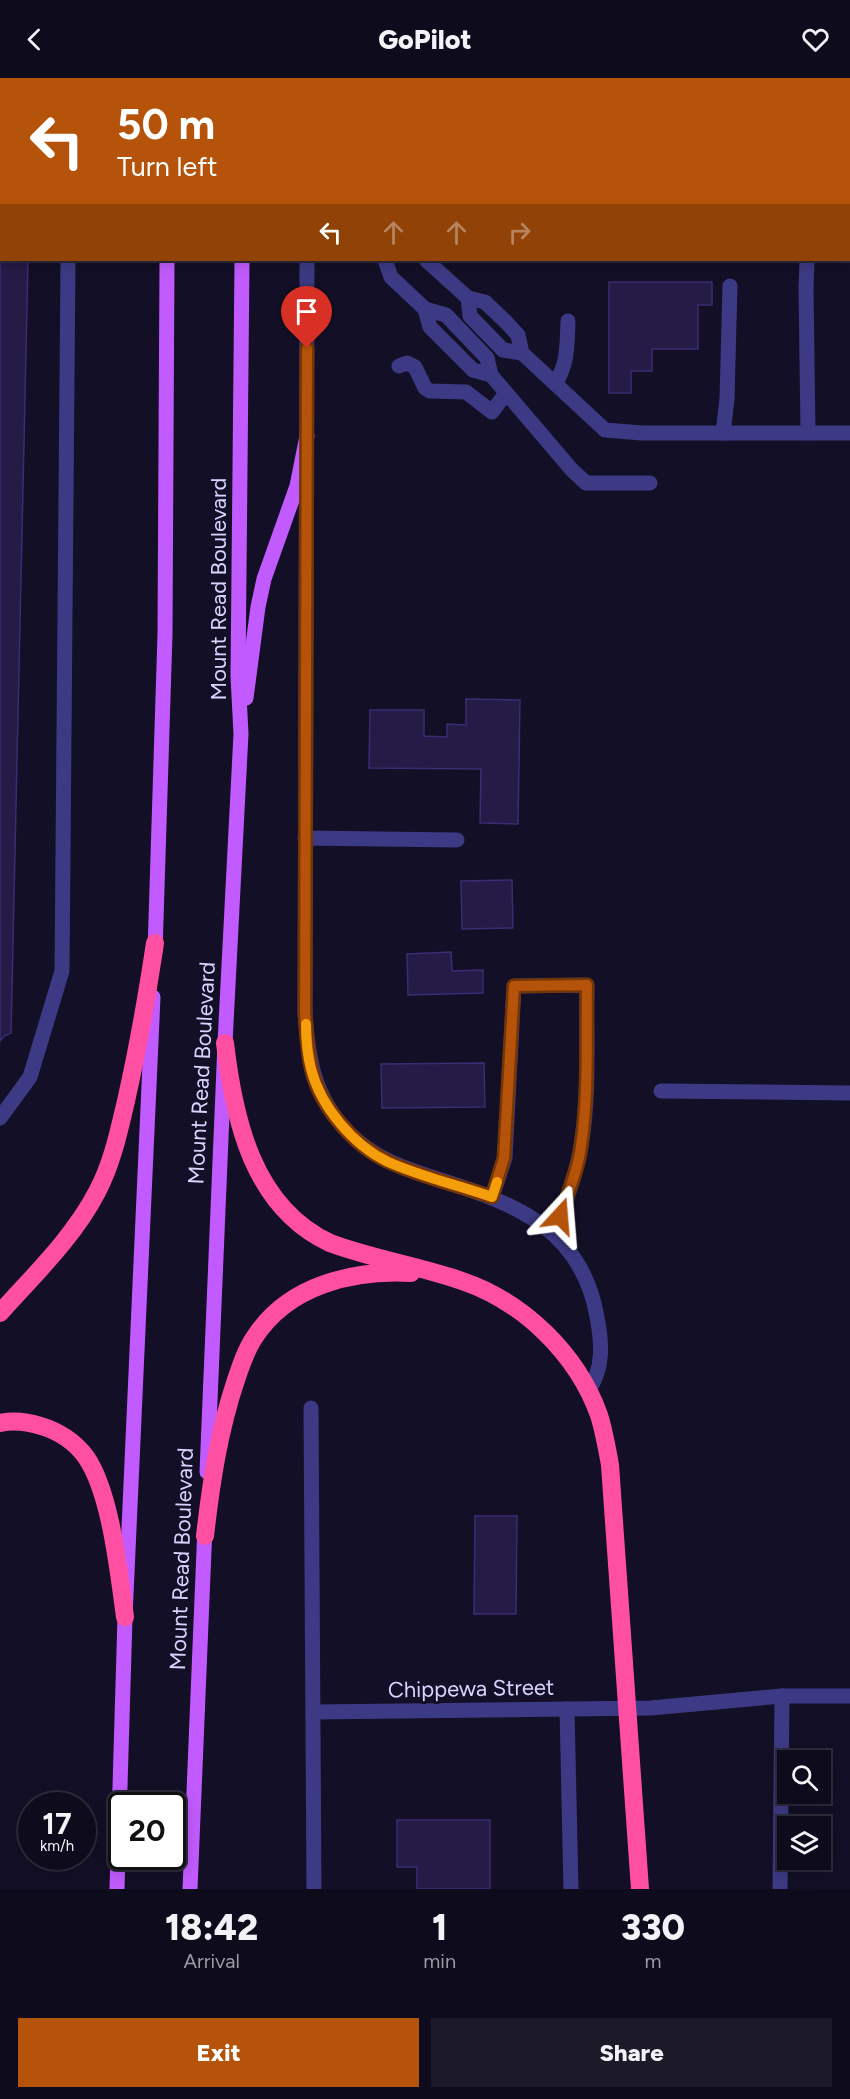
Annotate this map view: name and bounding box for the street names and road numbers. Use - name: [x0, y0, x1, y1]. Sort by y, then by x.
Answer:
- street label: Mount Read Boulevard: [205, 478, 232, 700]
- street label: Mount Read Boulevard: [182, 961, 221, 1185]
- street label: Mount Read Boulevard: [164, 1447, 199, 1671]
- street label: Chippewa Street: [388, 1674, 554, 1703]

